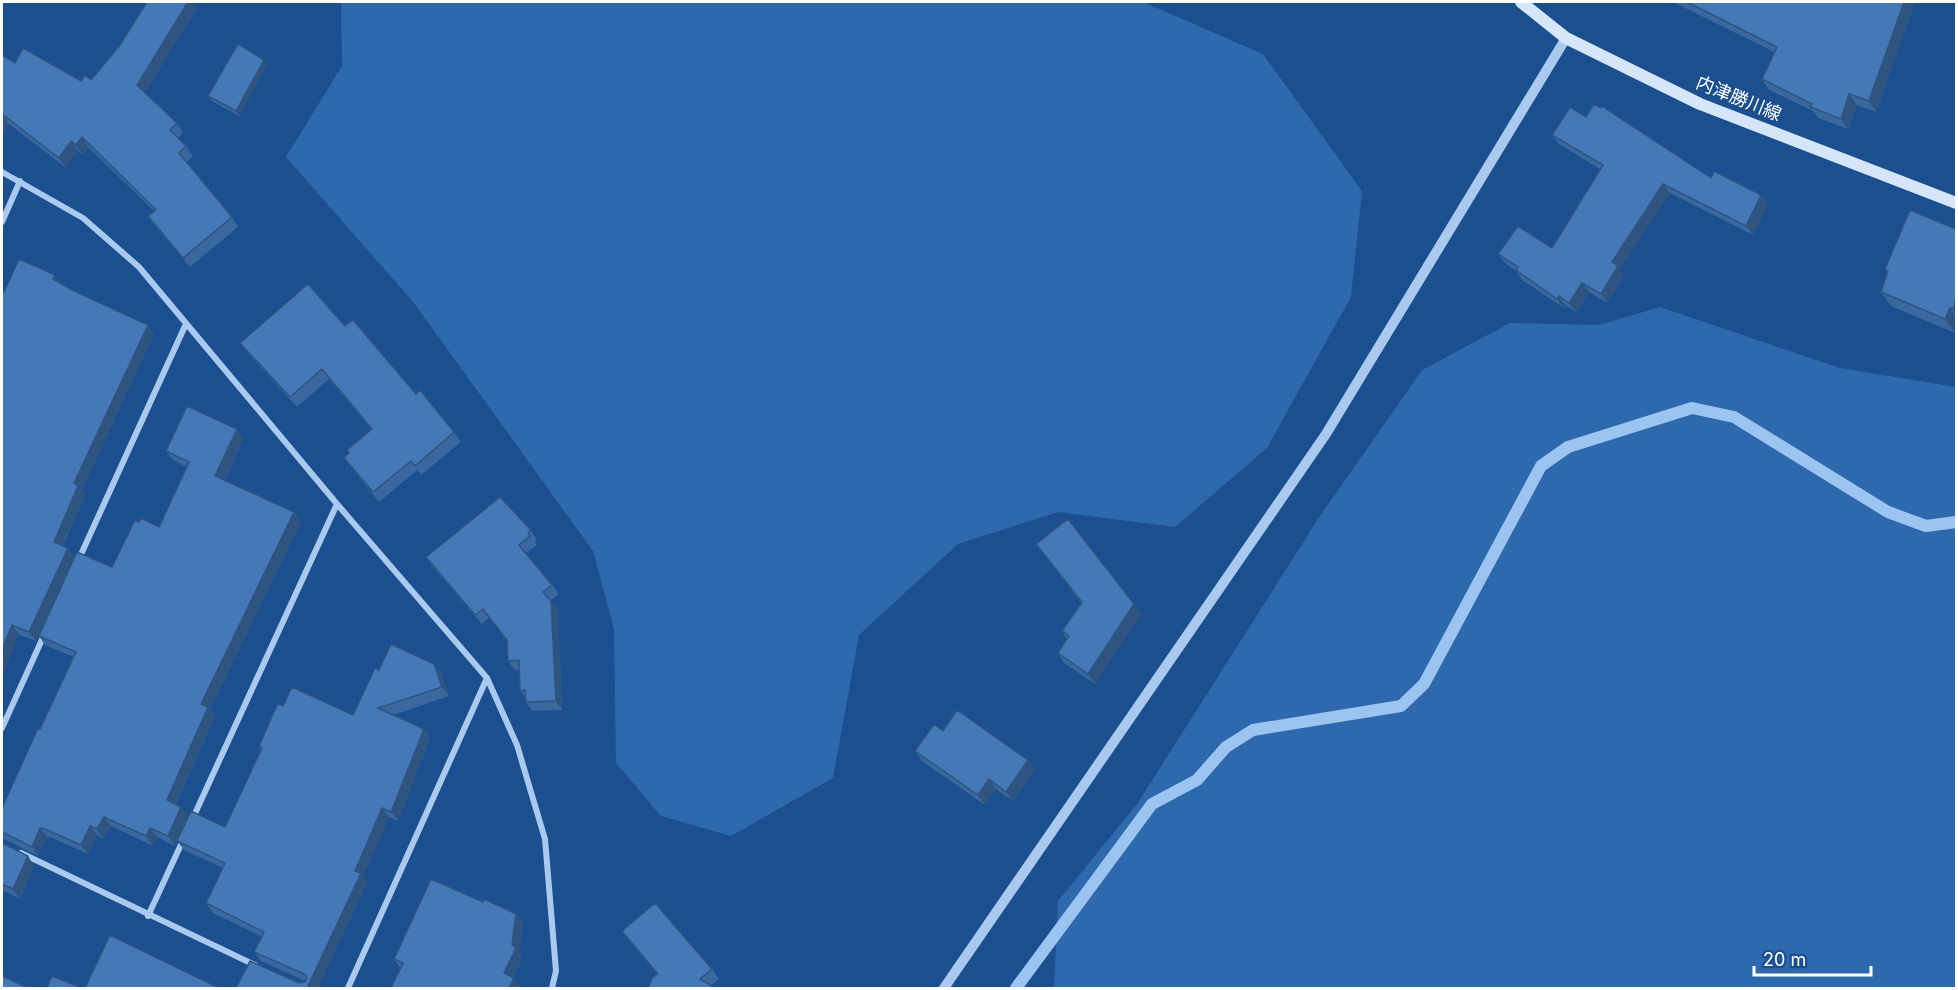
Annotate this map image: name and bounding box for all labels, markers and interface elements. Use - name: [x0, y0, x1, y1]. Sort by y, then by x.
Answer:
- street label: 内津勝川線: [1693, 71, 1785, 125]
- scale bar: [1754, 939, 1871, 977]
- text: 20 m: [1763, 949, 1806, 970]

